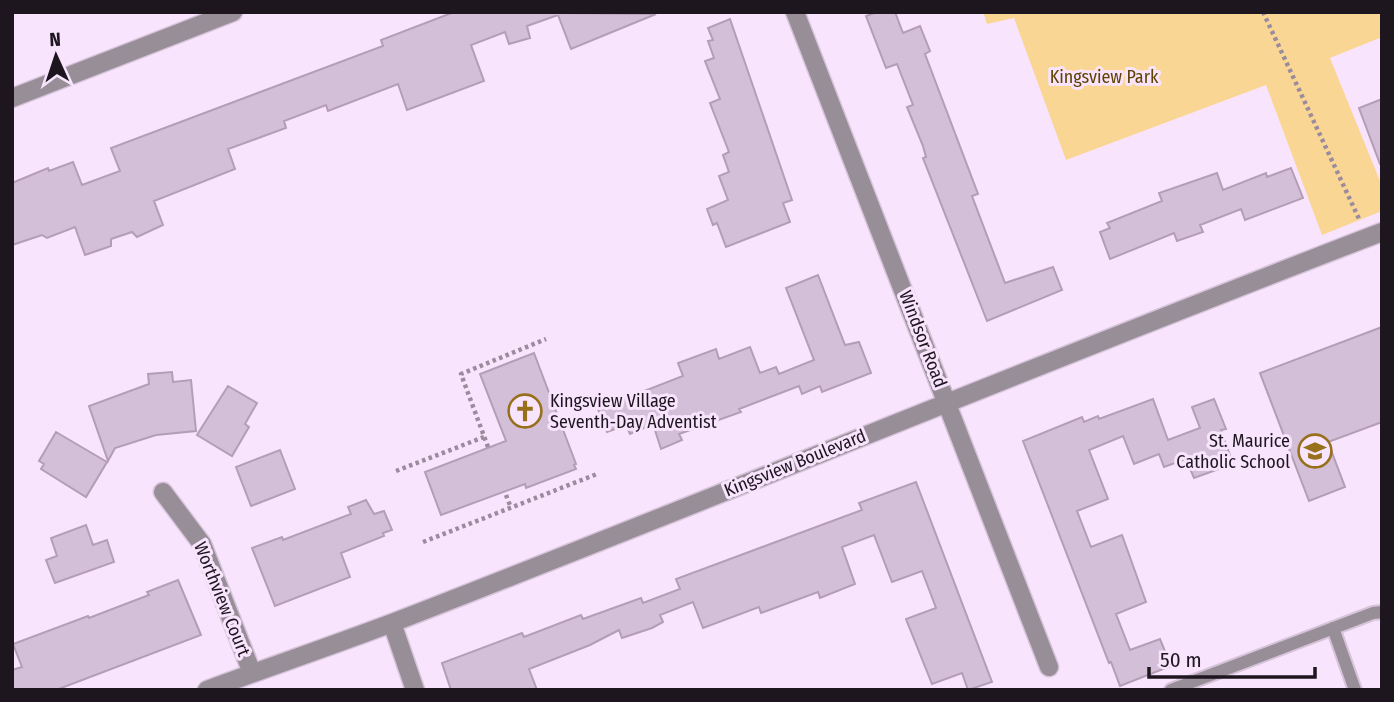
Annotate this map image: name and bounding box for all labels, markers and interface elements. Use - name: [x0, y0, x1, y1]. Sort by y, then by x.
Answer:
- north arrow: [21, 21, 91, 91]
- text: N: [49, 28, 61, 51]
- park label: Kingsview Park: [1050, 66, 1159, 88]
- street label: Windsor Road: [894, 287, 952, 391]
- place label: Kingsview Village Seventh-Day Adventist: [550, 390, 717, 433]
- church icon: Kingsview Village Seventh-Day Adventist: [506, 392, 544, 430]
- street label: Kingsview Boulevard: [721, 425, 869, 501]
- place label: St. Maurice Catholic School: [1176, 430, 1290, 473]
- school or university icon: St. Maurice Catholic School: [1296, 432, 1334, 470]
- street label: Worthview Court: [189, 539, 255, 660]
- scale bar: [1149, 636, 1315, 680]
- text: 50 m: [1160, 647, 1202, 673]

